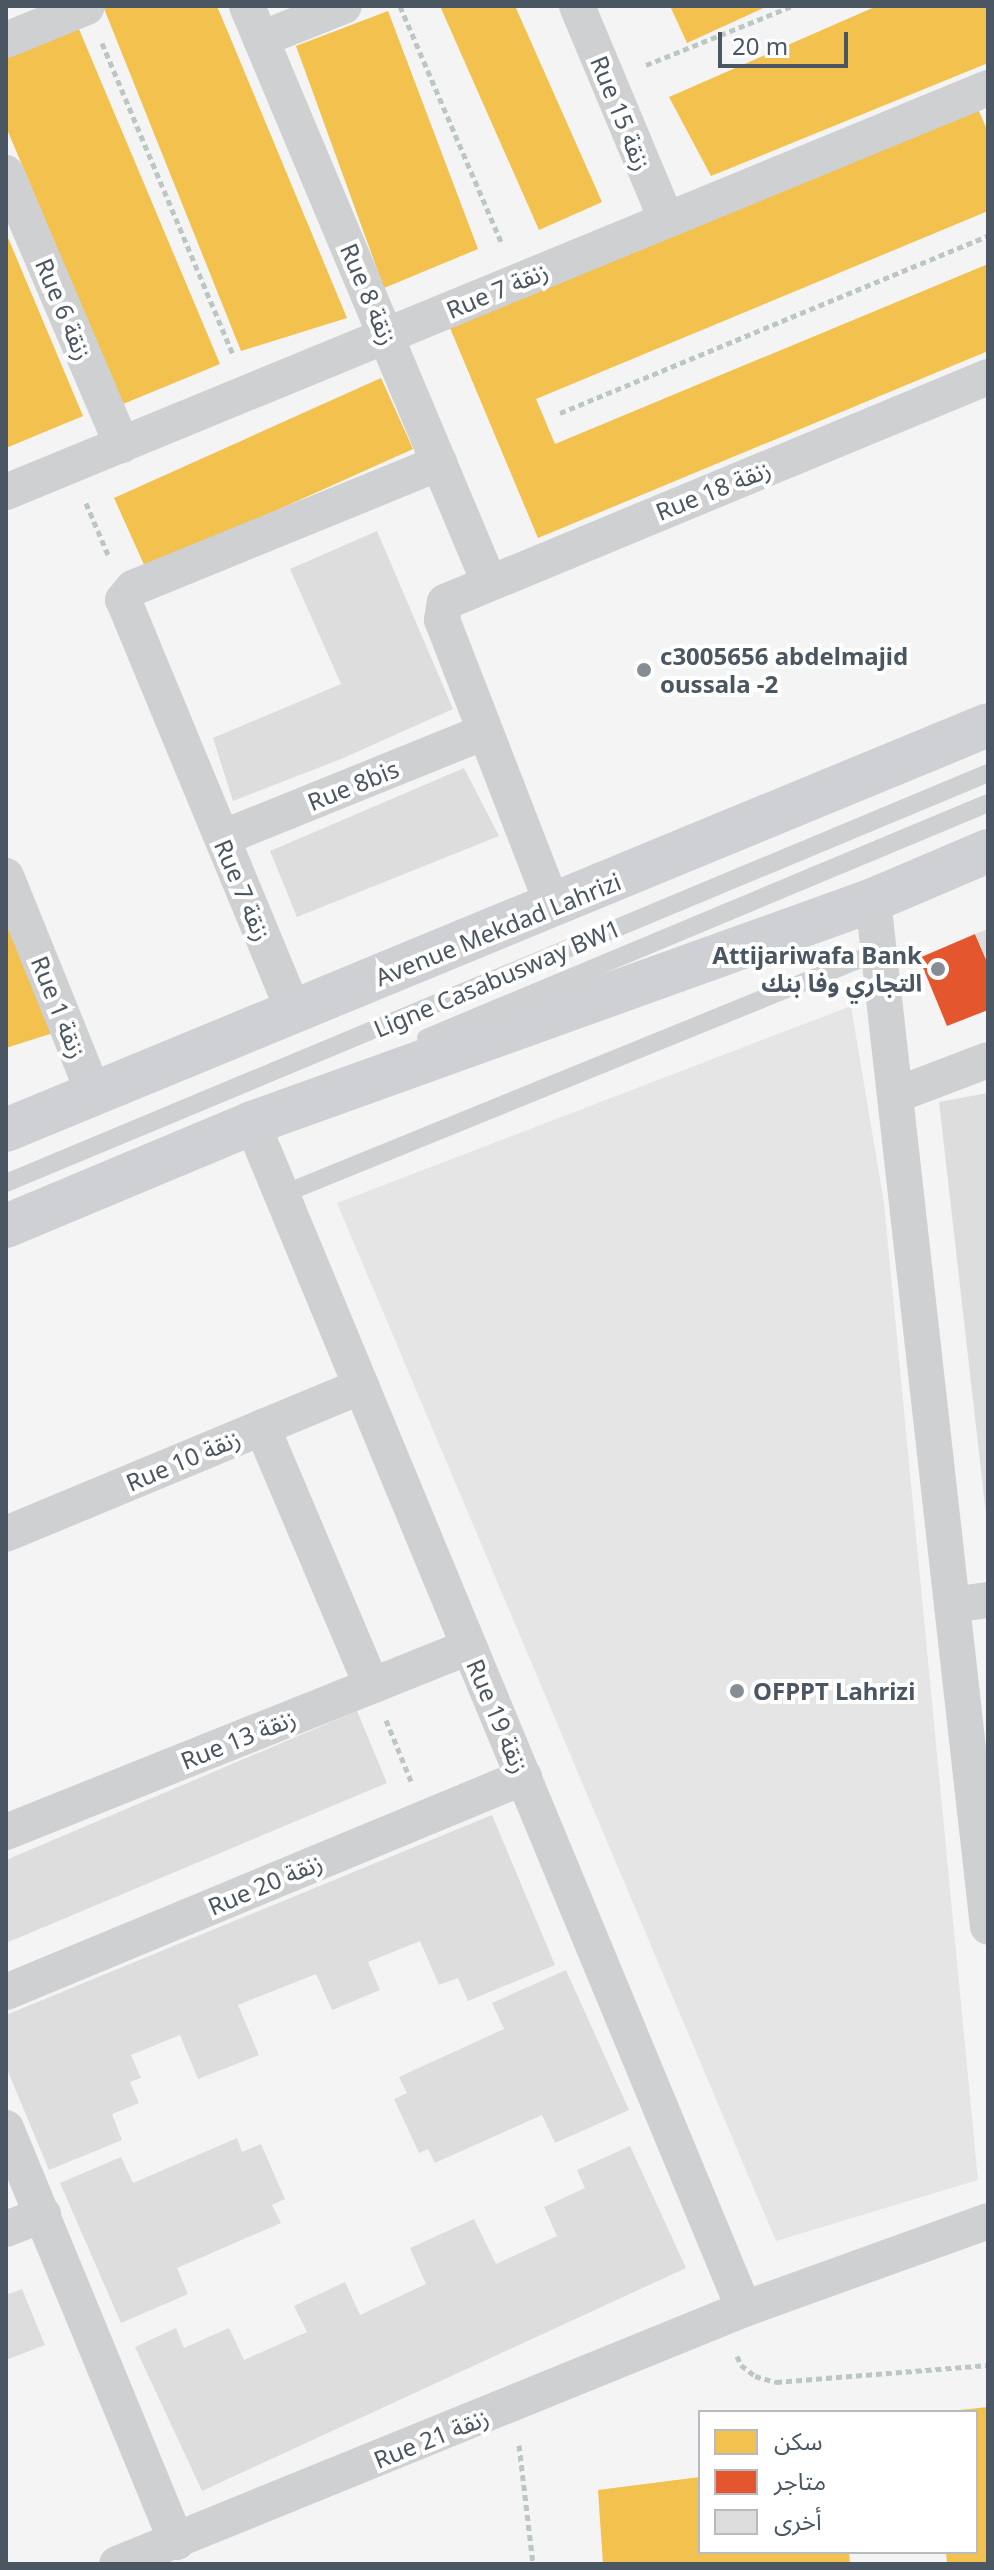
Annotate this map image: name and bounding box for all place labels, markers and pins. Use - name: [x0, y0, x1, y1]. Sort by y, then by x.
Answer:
- place label: c3005656 abdelmajid oussala -2: [660, 642, 908, 698]
- marker: c3005656 abdelmajid oussala -2: [635, 661, 653, 679]
- place label: Attijariwafa Bank التجاري وفا بنك: [712, 941, 922, 997]
- marker: Attijariwafa Bank التجاري وفا بنك: [929, 960, 947, 978]
- place label: OFPPT Lahrizi: [753, 1677, 915, 1705]
- marker: OFPPT Lahrizi: [728, 1682, 746, 1700]

